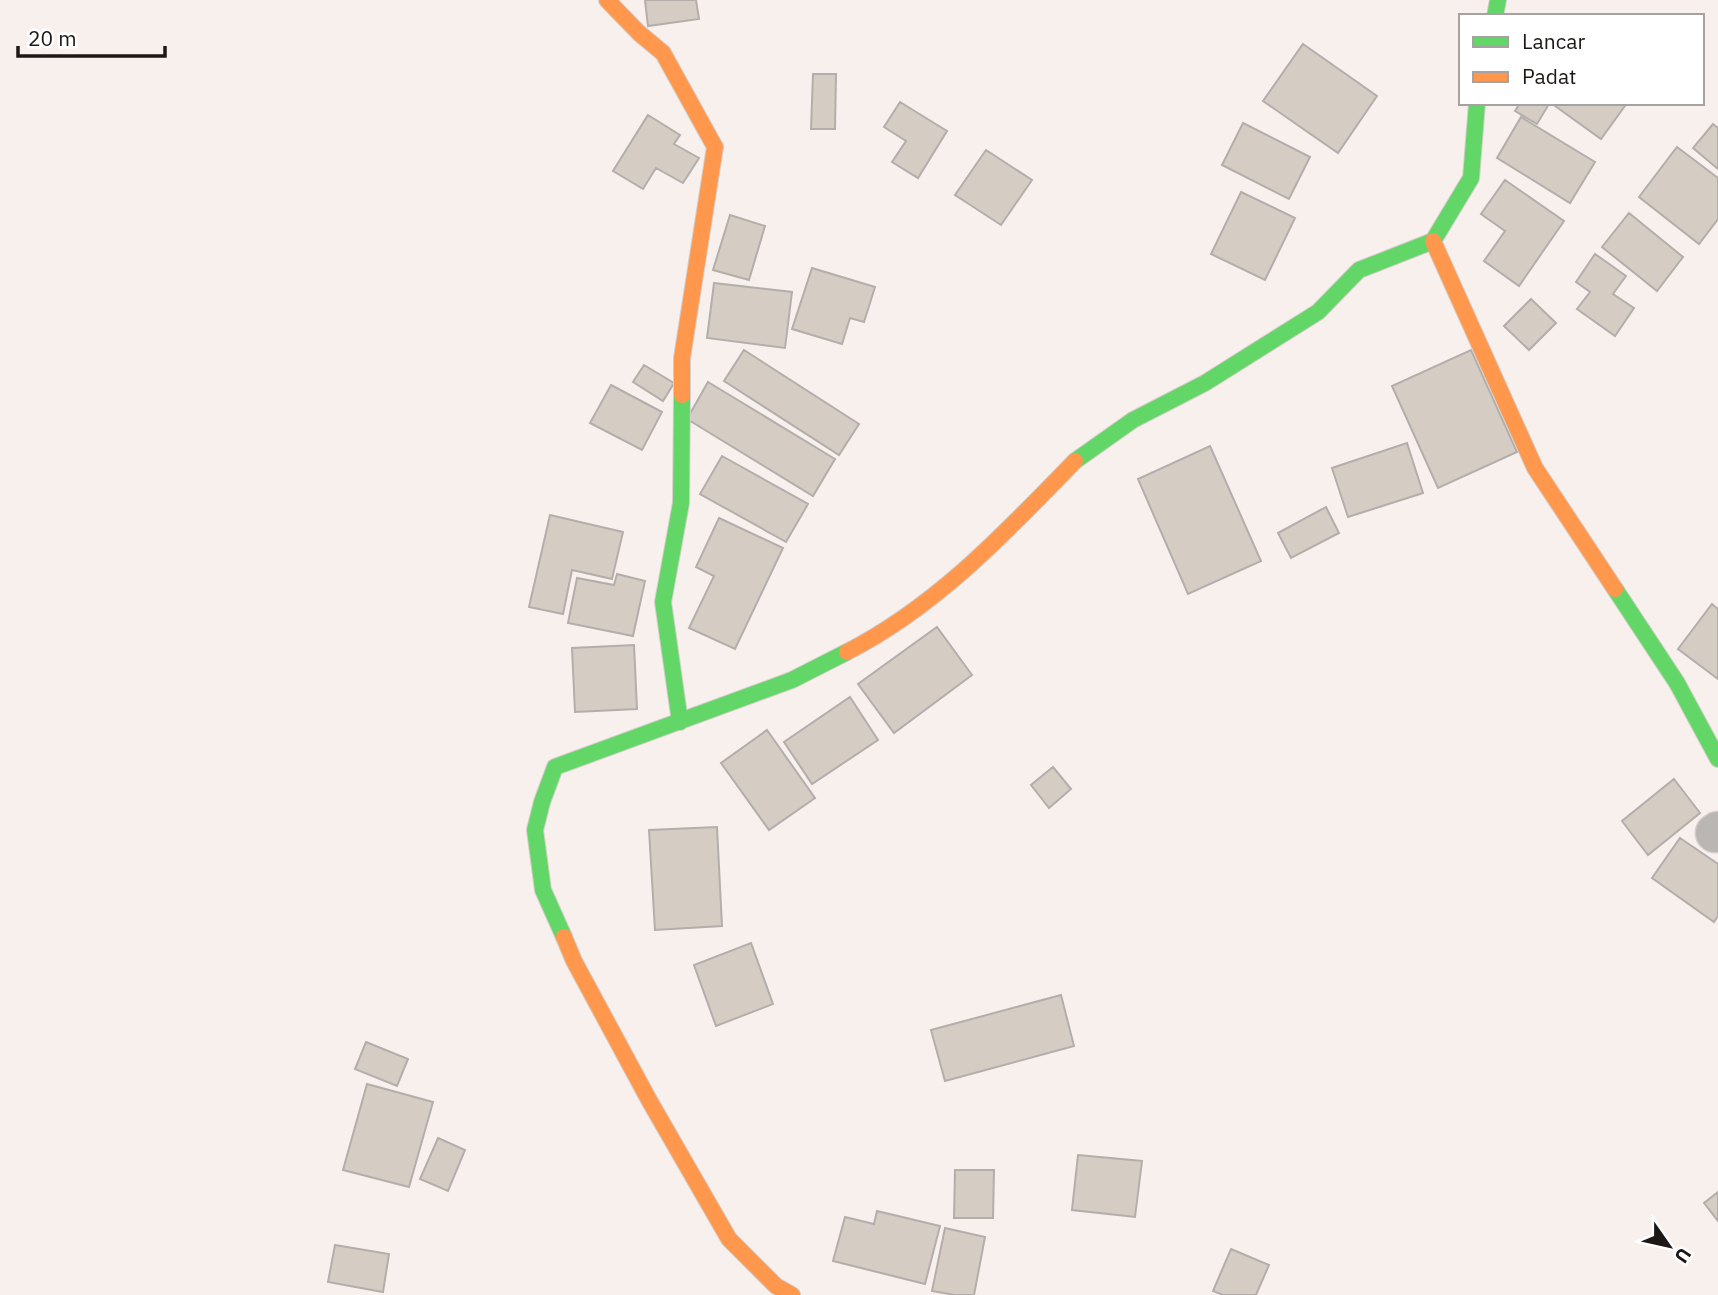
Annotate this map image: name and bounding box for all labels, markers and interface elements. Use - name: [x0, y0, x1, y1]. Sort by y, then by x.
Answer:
- scale bar: [18, 14, 164, 58]
- legend: [1459, 14, 1704, 105]
- text: 20 m: [28, 24, 77, 52]
- text: Lancar: [1522, 27, 1585, 55]
- text: Padat: [1522, 62, 1577, 90]
- north arrow: [1634, 1211, 1704, 1281]
- text: U: [1669, 1243, 1697, 1268]

